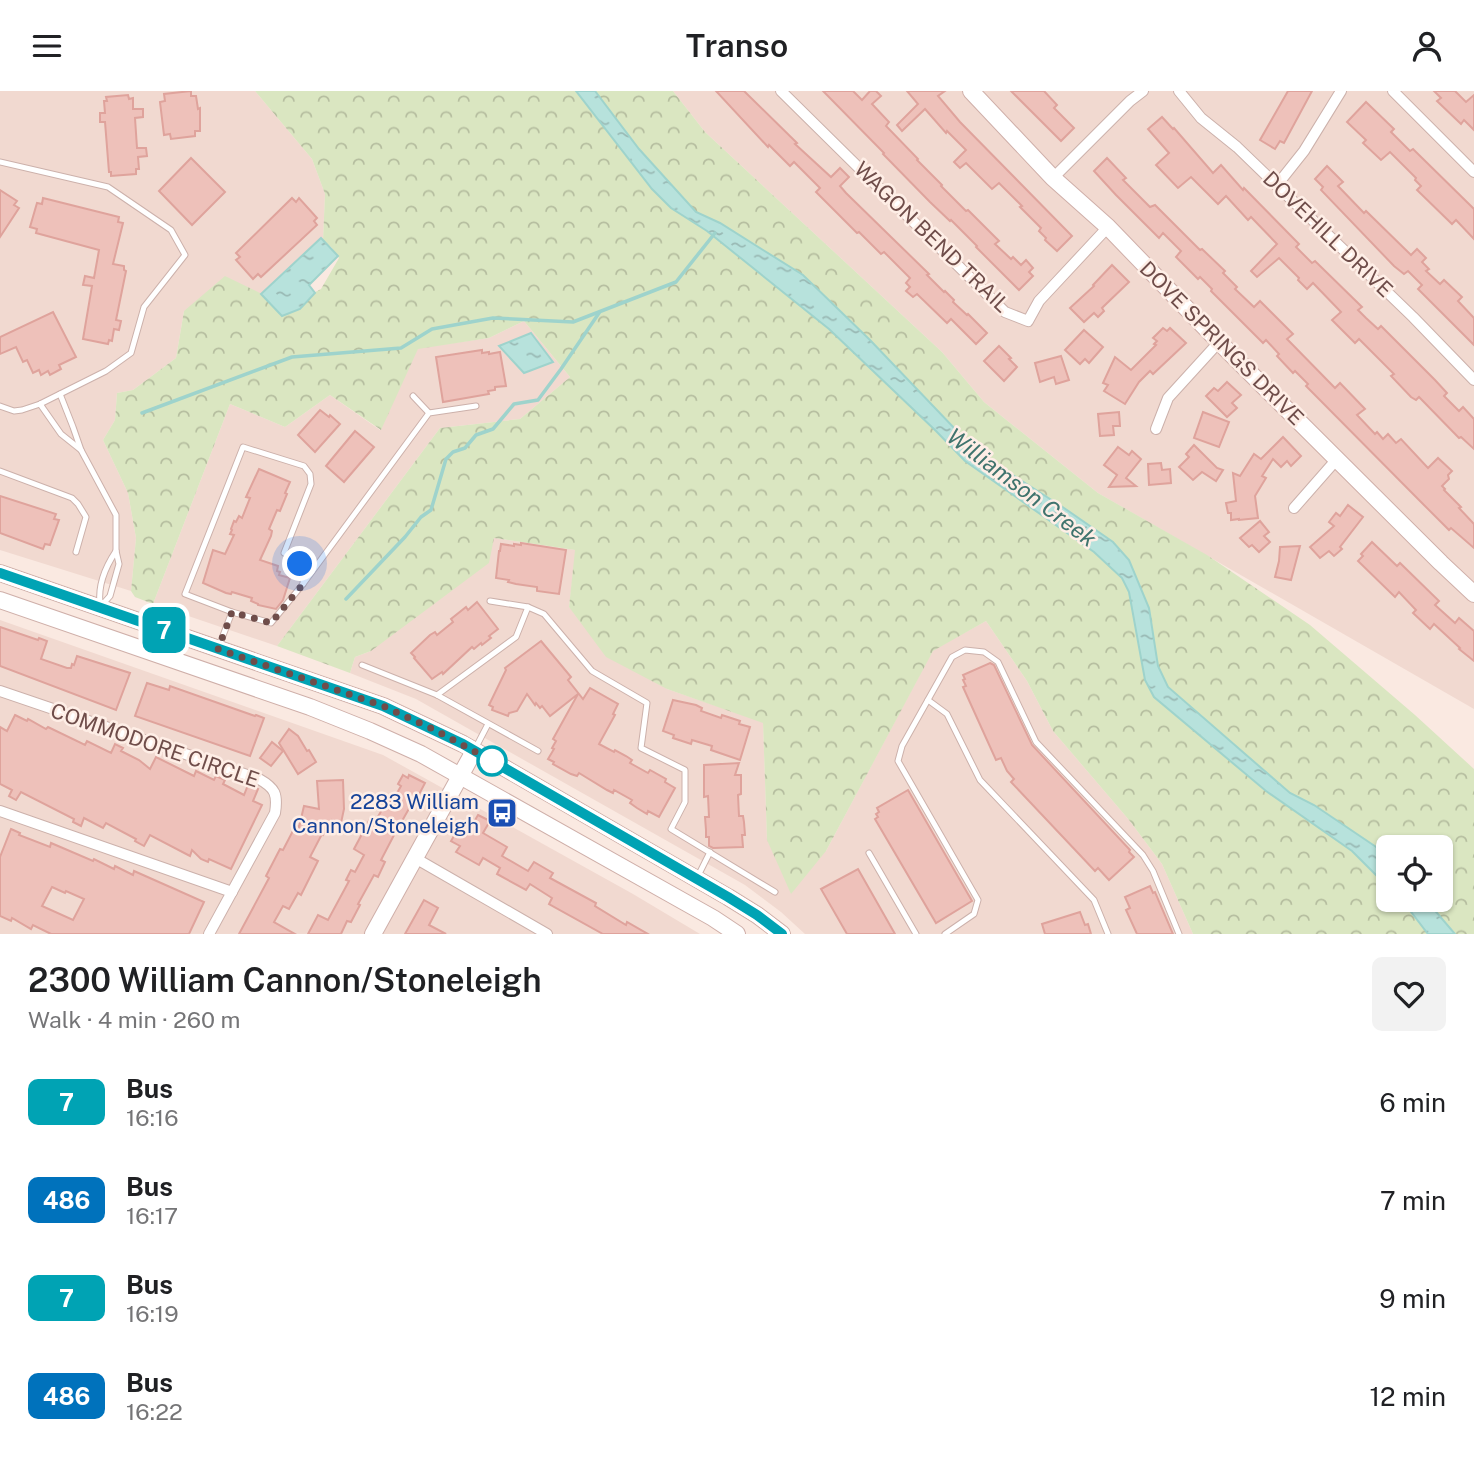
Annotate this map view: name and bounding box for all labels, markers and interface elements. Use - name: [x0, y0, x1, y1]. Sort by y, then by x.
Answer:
- icon: menu: [28, 27, 66, 65]
- text: Transo: [686, 27, 788, 64]
- icon: person: [1408, 27, 1446, 65]
- street label: WAGON BEND TRAIL: [849, 156, 1015, 318]
- street label: DOVEHILL DRIVE: [1258, 166, 1398, 302]
- street label: DOVE SPRINGS DRIVE: [1135, 256, 1309, 430]
- water label: Williamson Creek: [942, 422, 1102, 552]
- your location: [282, 546, 317, 581]
- line badge: 7: [141, 607, 187, 653]
- text: 7: [156, 616, 172, 644]
- street label: COMMODORE CIRCLE: [47, 698, 263, 792]
- unlabelled marker: [477, 746, 507, 776]
- place label: 2283 William Cannon/Stoneleigh: [292, 789, 479, 838]
- bus stop icon: 2283 William Cannon/Stoneleigh: [485, 796, 519, 830]
- map controls: [1376, 835, 1453, 912]
- button: locate: [1376, 835, 1453, 912]
- button: heart: [1372, 957, 1446, 1031]
- text: 2300 William Cannon/Stoneleigh: [28, 961, 541, 999]
- text: Walk · 4 min · 260 m: [28, 1006, 241, 1033]
- text: Bus: [126, 1073, 173, 1104]
- text: 6 min: [1379, 1087, 1446, 1118]
- text: 7: [59, 1088, 74, 1116]
- text: 16:16: [126, 1104, 179, 1131]
- text: Bus: [126, 1171, 173, 1202]
- text: 7 min: [1380, 1185, 1446, 1216]
- text: 486: [43, 1186, 90, 1214]
- text: 16:17: [126, 1202, 178, 1229]
- text: Bus: [126, 1269, 173, 1300]
- text: 9 min: [1379, 1283, 1446, 1314]
- text: 7: [59, 1284, 74, 1312]
- text: 16:19: [126, 1300, 179, 1327]
- text: Bus: [126, 1367, 173, 1398]
- text: 12 min: [1370, 1381, 1446, 1412]
- text: 486: [43, 1382, 90, 1410]
- text: 16:22: [126, 1398, 183, 1425]

